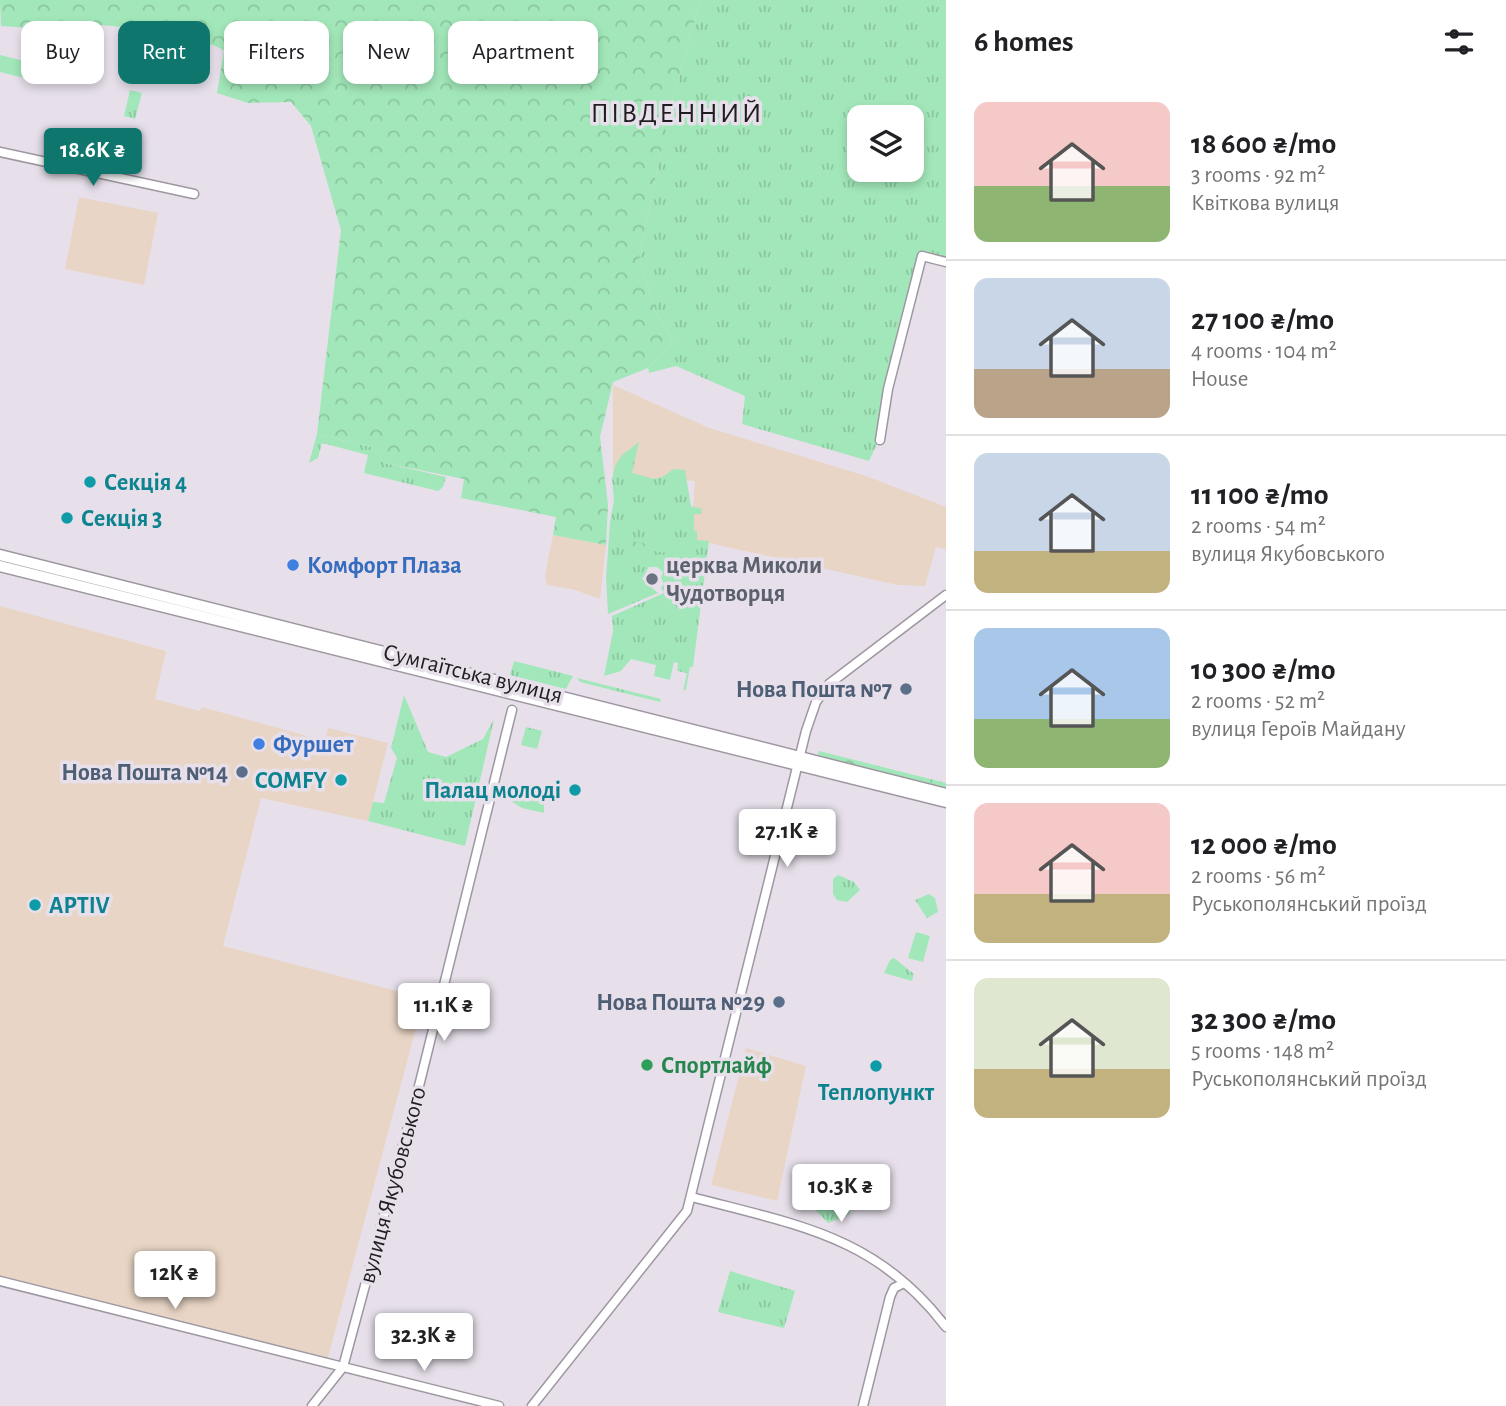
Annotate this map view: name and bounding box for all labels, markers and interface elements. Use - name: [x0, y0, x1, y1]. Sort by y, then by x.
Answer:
- chip: Buy: [21, 21, 104, 84]
- chip: Rent: [118, 21, 210, 84]
- chip: Filters: [224, 21, 329, 84]
- chip: New: [343, 21, 434, 84]
- chip: Apartment: [448, 21, 598, 84]
- icon: filters: [1440, 23, 1478, 61]
- text: 6 homes: [974, 27, 1074, 57]
- district label: ПІВДЕННИЙ: [591, 99, 763, 128]
- map controls: [847, 105, 924, 182]
- button: layers: [847, 105, 924, 182]
- pin: 18.6K ₴: [28, 128, 158, 188]
- text: 18 600 ₴/mo: [1191, 129, 1336, 159]
- icon: home: [1030, 130, 1114, 214]
- text: 18.6K ₴: [60, 139, 126, 162]
- text: 3 rooms · 92 m²: [1191, 164, 1325, 187]
- text: Квіткова вулиця: [1191, 192, 1340, 215]
- text: 27 100 ₴/mo: [1191, 305, 1334, 335]
- icon: home: [1030, 306, 1114, 390]
- text: 4 rooms · 104 m²: [1191, 340, 1337, 363]
- text: House: [1191, 368, 1248, 391]
- place label: Секція 4: [104, 471, 187, 495]
- marker: Секція 4: [82, 474, 98, 490]
- text: 11 100 ₴/mo: [1191, 480, 1329, 510]
- icon: home: [1030, 481, 1114, 565]
- place label: Секція 3: [81, 507, 162, 531]
- marker: Секція 3: [59, 510, 75, 526]
- text: 2 rooms · 54 m²: [1191, 515, 1326, 538]
- text: вулиця Якубовського: [1191, 543, 1385, 566]
- place label: Комфорт Плаза: [307, 554, 462, 578]
- place label: церква Миколи Чудотворця: [666, 554, 822, 606]
- marker: Комфорт Плаза: [285, 557, 301, 573]
- marker: церква Миколи Чудотворця: [644, 571, 660, 587]
- street label: Сумгаїтська вулиця: [381, 640, 565, 708]
- text: 10 300 ₴/mo: [1191, 655, 1336, 685]
- icon: home: [1030, 656, 1114, 740]
- place label: Нова Пошта №7: [736, 678, 892, 702]
- marker: Нова Пошта №7: [898, 681, 914, 697]
- text: 2 rooms · 52 m²: [1191, 690, 1325, 713]
- text: вулиця Героїв Майдану: [1191, 718, 1406, 741]
- place label: Фуршет: [273, 733, 354, 757]
- marker: Фуршет: [251, 736, 267, 752]
- place label: Нова Пошта №14: [61, 761, 228, 785]
- marker: Нова Пошта №14: [234, 764, 250, 780]
- place label: COMFY: [255, 769, 328, 793]
- marker: COMFY: [333, 772, 349, 788]
- place label: Палац молоді: [424, 779, 561, 803]
- marker: Палац молоді: [567, 782, 583, 798]
- pin: 27.1K ₴: [722, 810, 852, 869]
- text: 27.1K ₴: [755, 820, 819, 843]
- text: 12 000 ₴/mo: [1191, 830, 1337, 860]
- icon: home: [1030, 831, 1114, 915]
- text: 2 rooms · 56 m²: [1191, 865, 1325, 888]
- text: Руськополянський проїзд: [1191, 893, 1427, 916]
- place label: APTIV: [49, 894, 111, 918]
- marker: APTIV: [27, 897, 43, 913]
- pin: 11.1K ₴: [379, 984, 509, 1043]
- place label: Нова Пошта №29: [596, 991, 765, 1015]
- text: 11.1K ₴: [414, 994, 474, 1017]
- marker: Нова Пошта №29: [771, 994, 787, 1010]
- text: 32 300 ₴/mo: [1191, 1005, 1336, 1035]
- icon: home: [1030, 1006, 1114, 1090]
- text: 5 rooms · 148 m²: [1191, 1040, 1334, 1063]
- place label: Спортлайф: [661, 1054, 772, 1078]
- marker: Спортлайф: [639, 1057, 655, 1073]
- marker: Теплопункт: [868, 1058, 884, 1074]
- text: Руськополянський проїзд: [1191, 1068, 1427, 1091]
- place label: Теплопункт: [818, 1081, 935, 1105]
- street label: вулиця Якубовського: [355, 1084, 431, 1286]
- pin: 10.3K ₴: [776, 1164, 906, 1224]
- text: 10.3K ₴: [808, 1175, 874, 1198]
- pin: 12K ₴: [126, 1252, 224, 1311]
- text: 12K ₴: [150, 1262, 200, 1285]
- pin: 32.3K ₴: [359, 1314, 489, 1373]
- text: 32.3K ₴: [391, 1324, 457, 1347]

